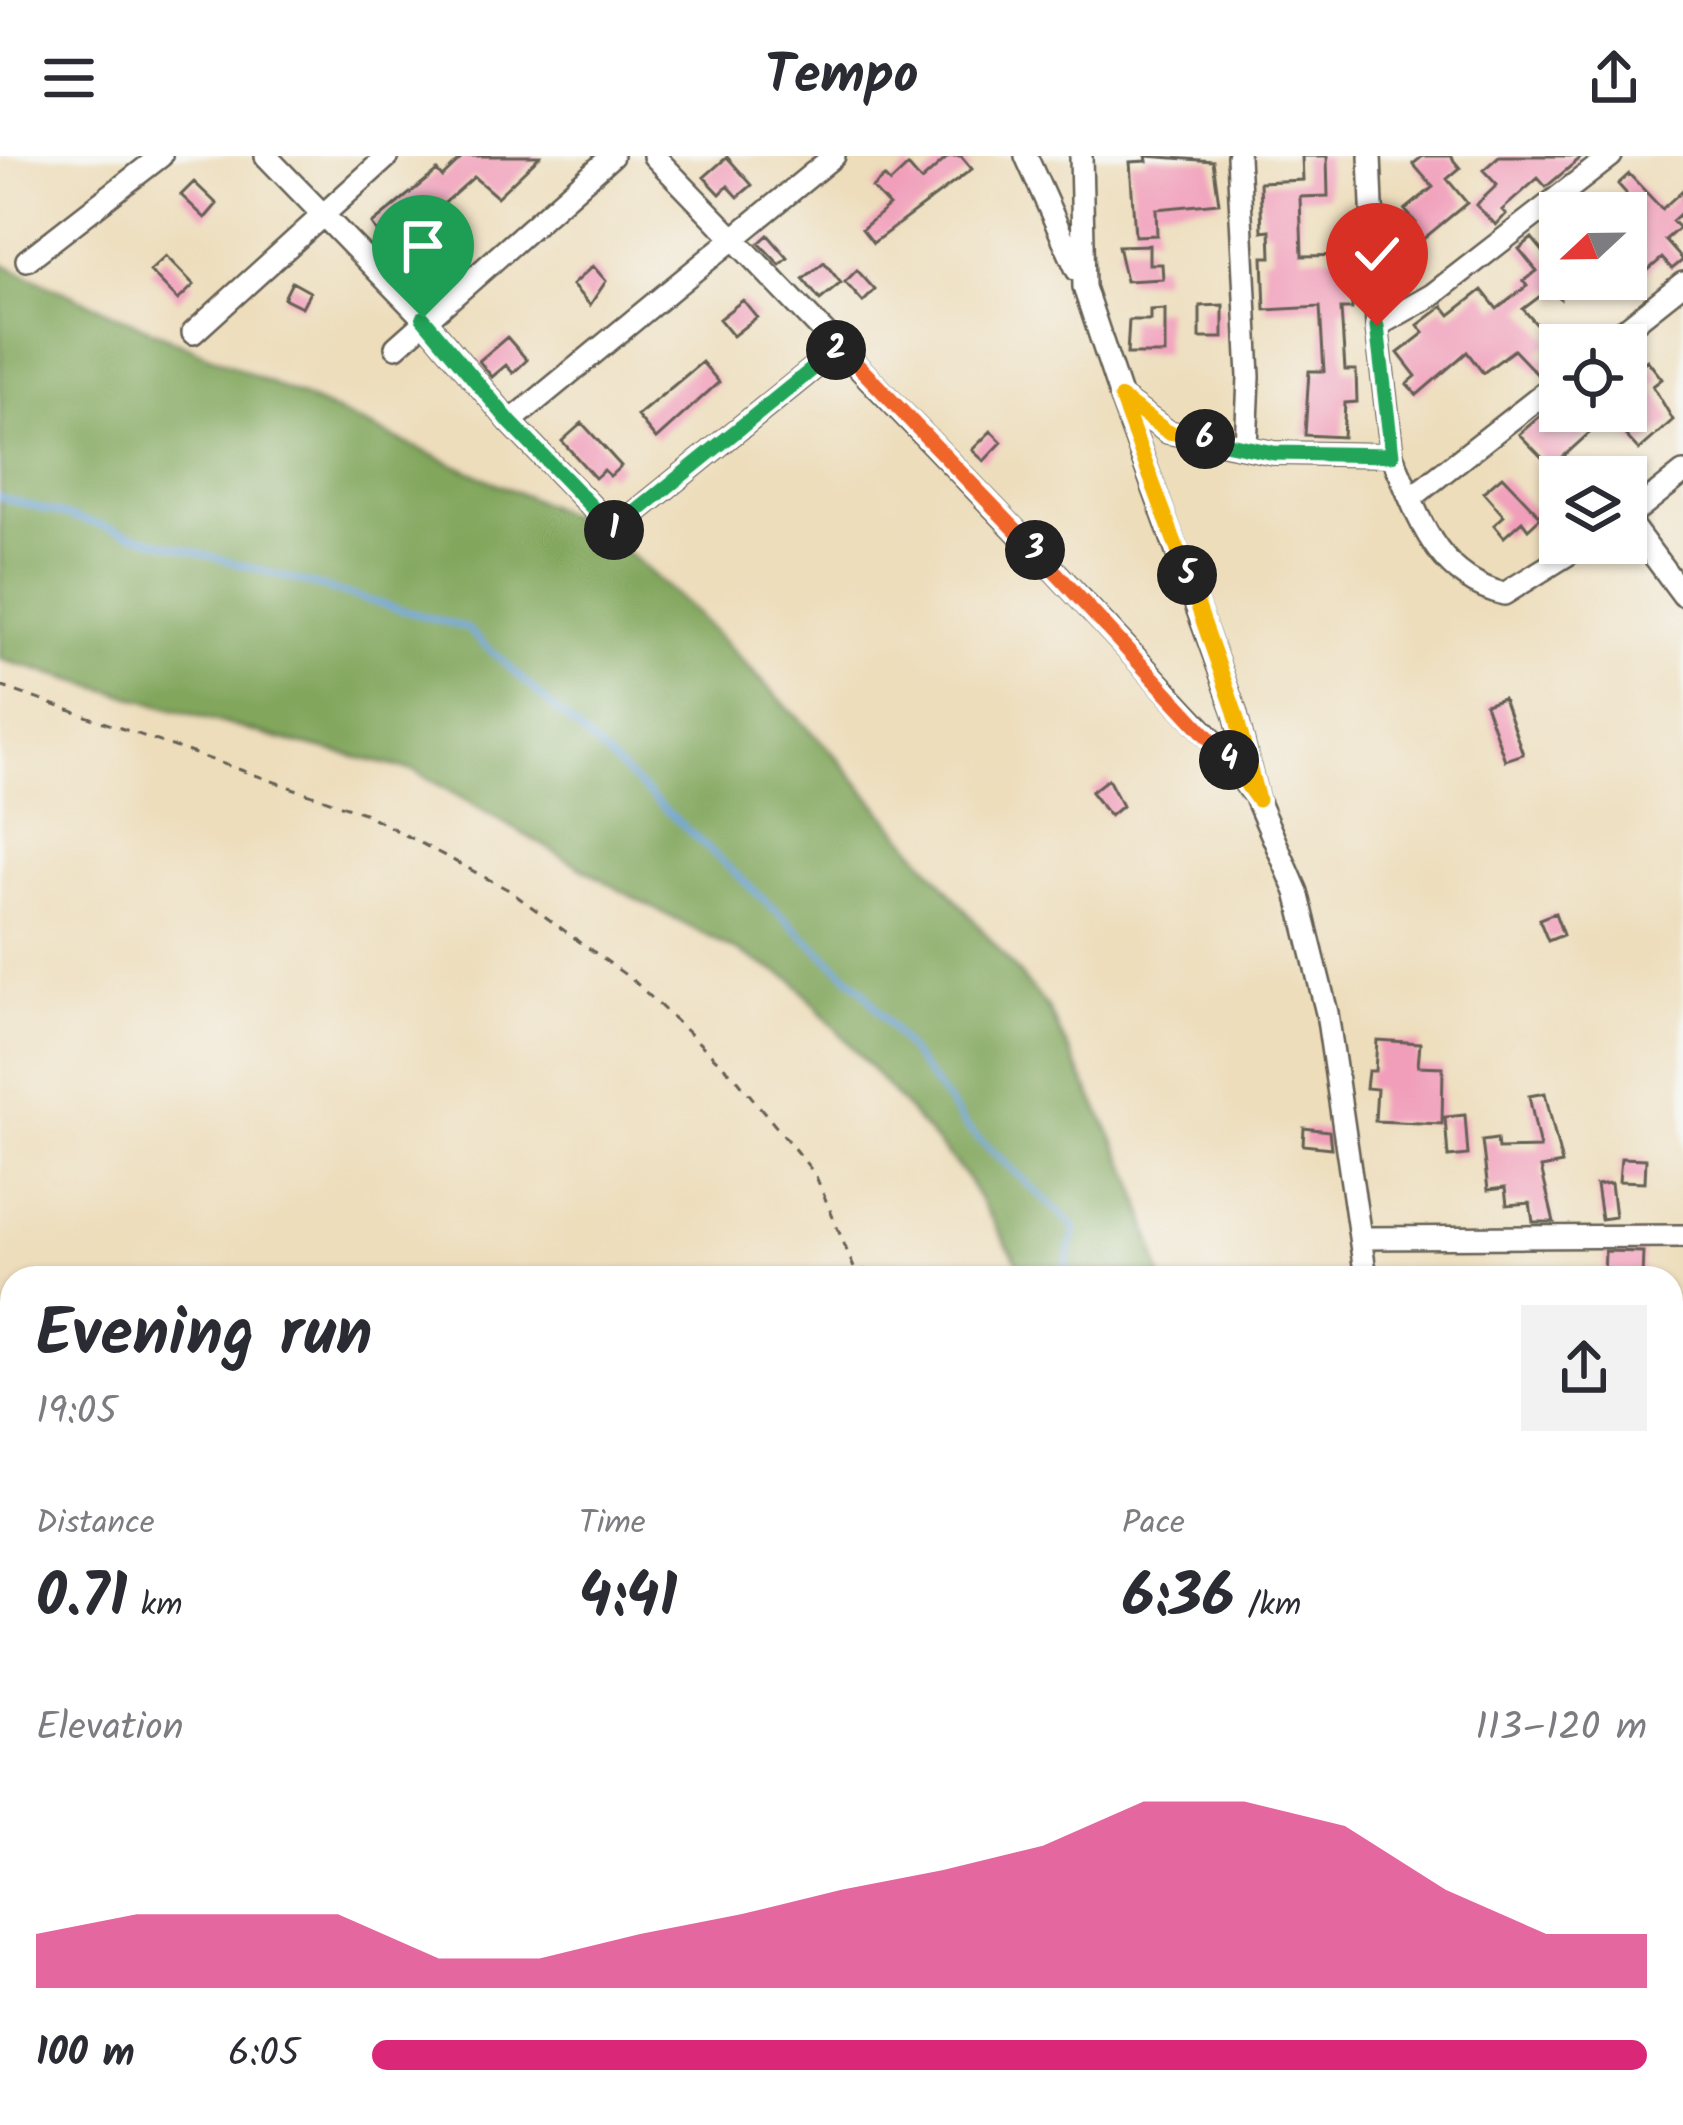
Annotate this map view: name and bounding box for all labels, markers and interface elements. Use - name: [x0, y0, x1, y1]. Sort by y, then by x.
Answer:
- text: Tempo: [765, 35, 918, 121]
- icon: menu: [36, 45, 102, 111]
- icon: share: [1581, 45, 1647, 111]
- north arrow: [1539, 192, 1647, 300]
- map controls: [1539, 192, 1647, 564]
- pin: [372, 195, 474, 318]
- pin: [1326, 203, 1428, 326]
- icon: arrive: [390, 213, 456, 279]
- icon: check: [1344, 221, 1410, 287]
- pin: 2: [806, 320, 866, 380]
- text: 2: [826, 323, 846, 376]
- button: locate: [1539, 324, 1647, 432]
- pin: 6: [1175, 409, 1235, 469]
- text: 6: [1196, 412, 1214, 465]
- button: layers: [1539, 456, 1647, 564]
- pin: 1: [584, 500, 644, 560]
- text: 1: [609, 503, 619, 556]
- pin: 3: [1005, 520, 1065, 580]
- text: 3: [1026, 523, 1044, 576]
- pin: 5: [1157, 545, 1217, 605]
- text: 5: [1179, 548, 1195, 601]
- pin: 4: [1199, 730, 1259, 790]
- text: 4: [1220, 733, 1238, 786]
- text: Evening run: [36, 1284, 372, 1389]
- button: share: [1521, 1305, 1647, 1431]
- text: 19:05: [36, 1382, 117, 1444]
- text: Distance: [36, 1498, 155, 1551]
- text: Time: [579, 1498, 646, 1551]
- text: Pace: [1122, 1498, 1185, 1551]
- text: 0.71: [36, 1551, 127, 1647]
- text: 4:41: [579, 1551, 677, 1647]
- text: 6:36: [1122, 1551, 1235, 1647]
- text: km: [127, 1580, 182, 1633]
- text: /km: [1235, 1580, 1301, 1633]
- text: Elevation: [36, 1698, 184, 1760]
- text: 113–120 m: [1475, 1698, 1647, 1760]
- text: 100 m: [36, 2024, 135, 2086]
- text: 6:05: [228, 2024, 300, 2086]

